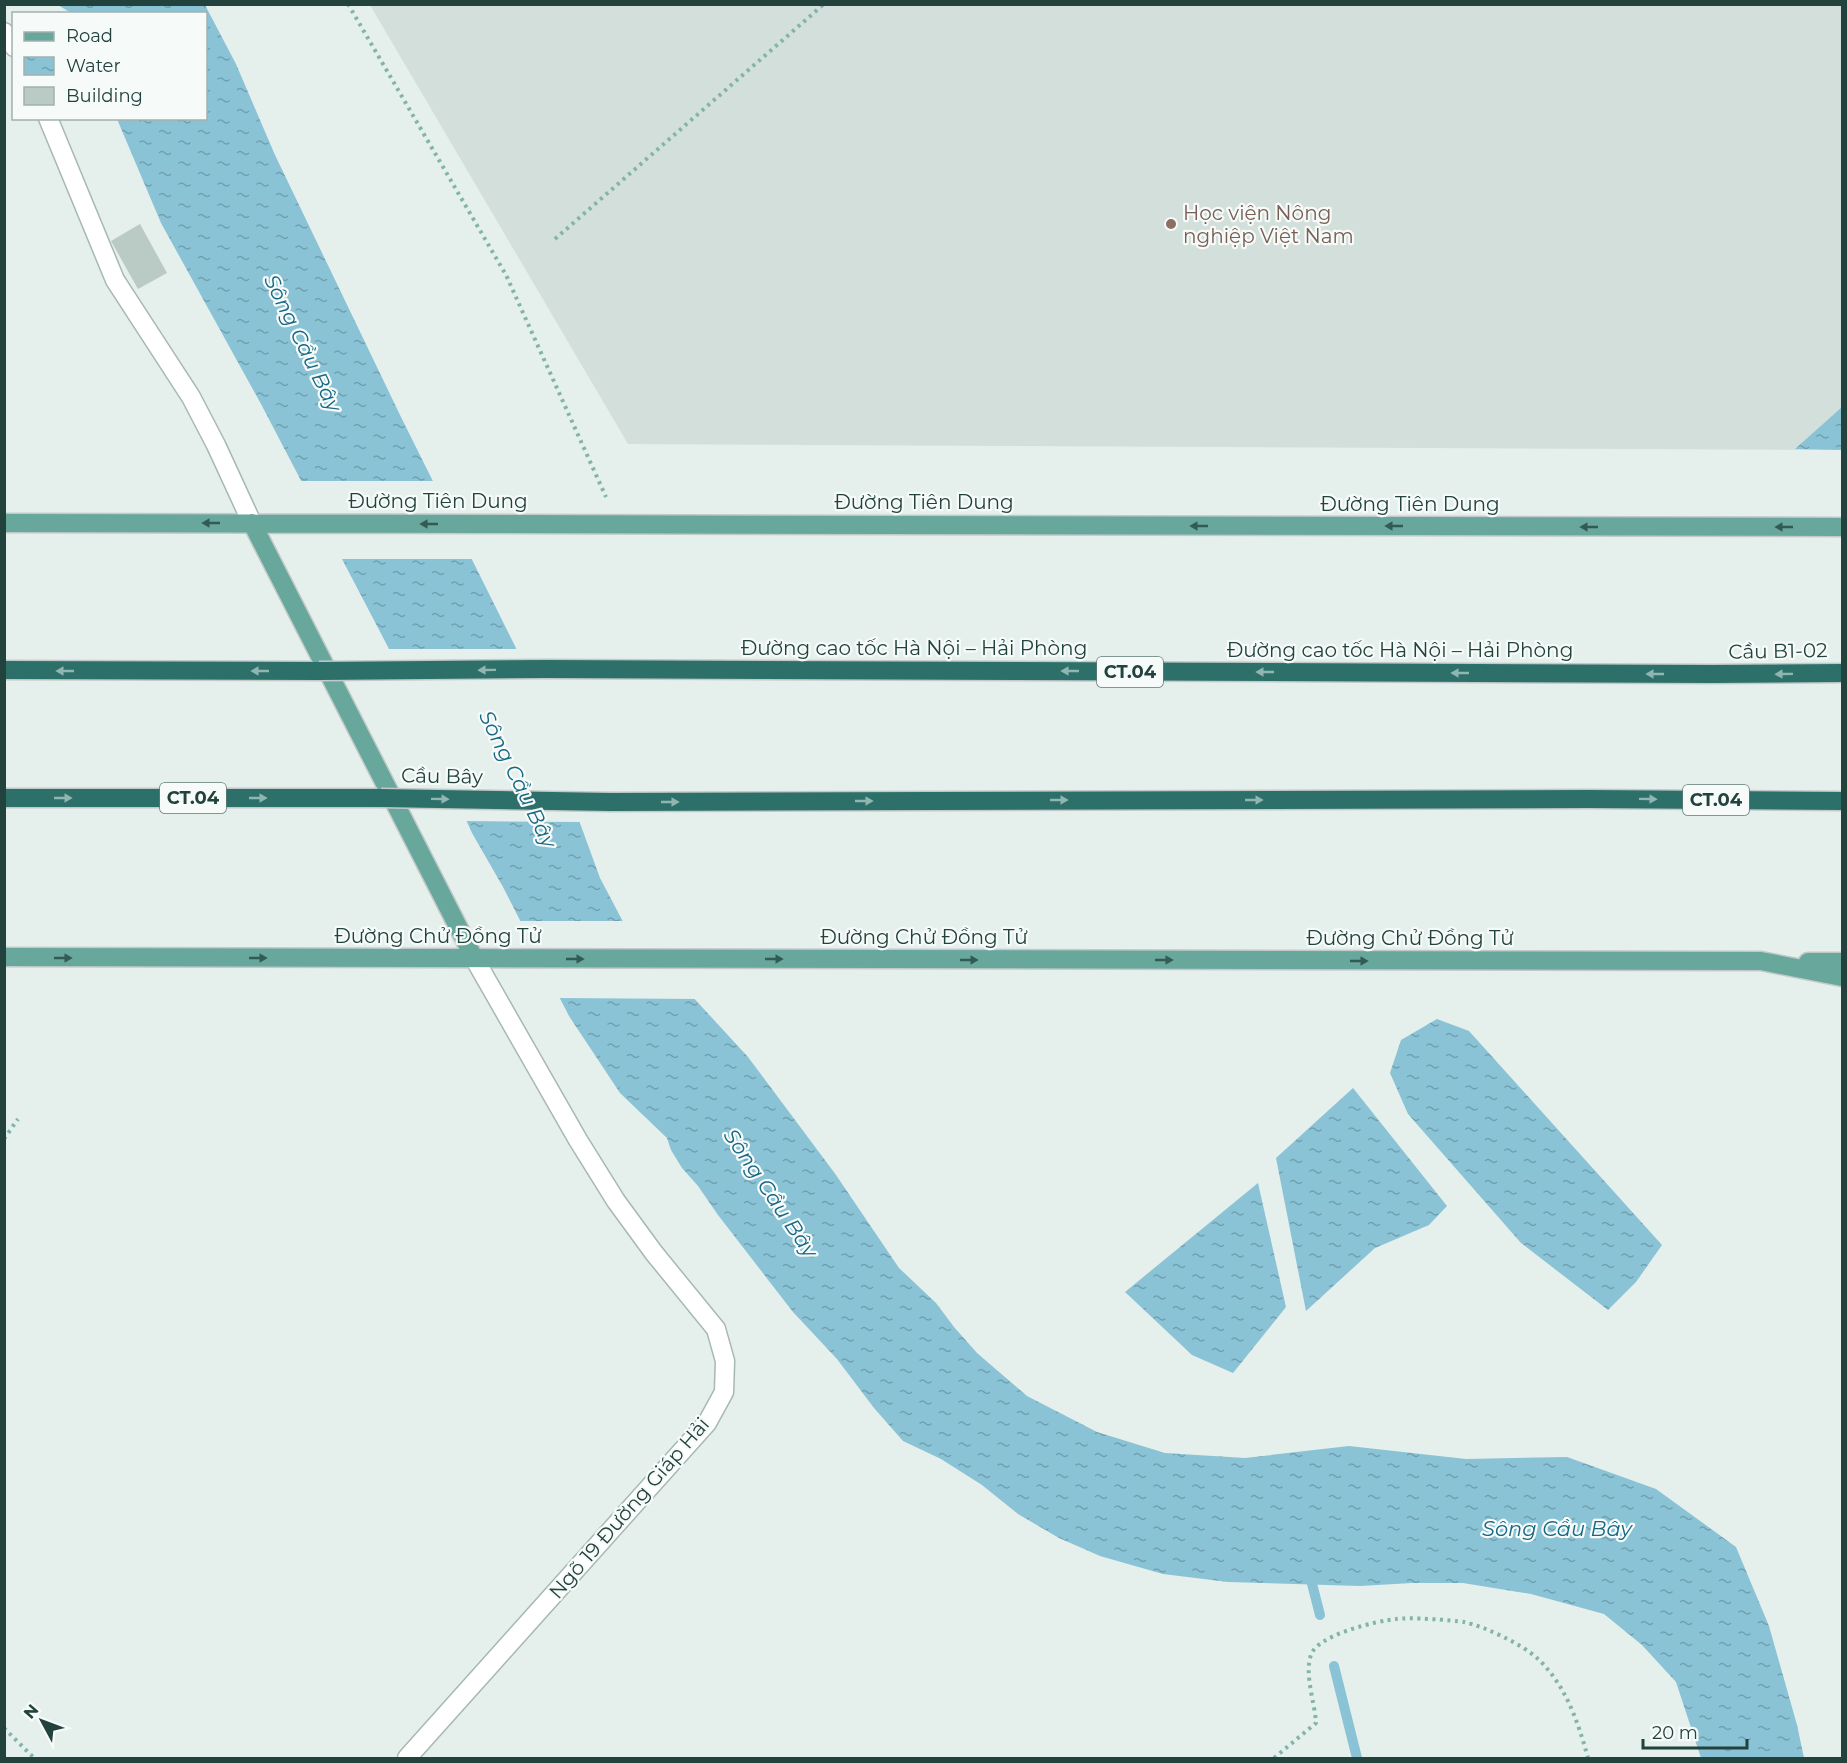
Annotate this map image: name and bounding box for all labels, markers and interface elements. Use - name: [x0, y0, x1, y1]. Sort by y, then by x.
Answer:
- legend: [12, 12, 207, 120]
- text: Road: [66, 25, 113, 47]
- text: Water: [66, 55, 121, 77]
- text: Building: [66, 85, 143, 107]
- place label: Học viện Nông nghiệp Việt Nam: [1183, 201, 1354, 248]
- marker: Học viện Nông nghiệp Việt Nam: [1164, 217, 1178, 231]
- water label: Sông Cầu Bây: [259, 270, 348, 417]
- street label: Đường Tiên Dung: [348, 489, 528, 513]
- street label: Đường Tiên Dung: [834, 490, 1014, 514]
- street label: Đường Tiên Dung: [1320, 492, 1500, 516]
- one-way arrow: [202, 518, 221, 528]
- one-way arrow: [420, 519, 439, 529]
- one-way arrow: [1190, 521, 1209, 531]
- one-way arrow: [1385, 521, 1404, 531]
- one-way arrow: [1580, 522, 1599, 532]
- one-way arrow: [1775, 522, 1794, 532]
- street label: Đường cao tốc Hà Nội – Hải Phòng: [741, 636, 1087, 660]
- street label: Đường cao tốc Hà Nội – Hải Phòng: [1227, 638, 1573, 662]
- street label: Cầu B1-02: [1728, 638, 1828, 664]
- road number: CT.04: [1097, 657, 1163, 687]
- one-way arrow: [478, 665, 497, 674]
- one-way arrow: [56, 666, 75, 676]
- one-way arrow: [251, 666, 270, 676]
- one-way arrow: [1060, 667, 1079, 676]
- one-way arrow: [1255, 667, 1274, 677]
- one-way arrow: [1450, 668, 1469, 678]
- one-way arrow: [1645, 669, 1664, 679]
- one-way arrow: [1775, 669, 1794, 679]
- water label: Sông Cầu Bây: [474, 706, 563, 853]
- street label: Cầu Bây: [401, 763, 483, 789]
- road number: CT.04: [160, 783, 226, 813]
- road number: CT.04: [1683, 785, 1749, 815]
- one-way arrow: [53, 793, 72, 803]
- one-way arrow: [248, 793, 267, 803]
- one-way arrow: [430, 794, 449, 804]
- one-way arrow: [1638, 794, 1657, 804]
- one-way arrow: [1050, 795, 1069, 805]
- one-way arrow: [1245, 795, 1264, 805]
- one-way arrow: [855, 796, 874, 806]
- one-way arrow: [660, 797, 679, 806]
- street label: Đường Chử Đồng Tử: [334, 924, 542, 948]
- street label: Đường Chử Đồng Tử: [820, 925, 1028, 949]
- street label: Đường Chử Đồng Tử: [1306, 926, 1514, 950]
- one-way arrow: [53, 953, 72, 963]
- one-way arrow: [248, 953, 267, 963]
- one-way arrow: [566, 954, 585, 964]
- one-way arrow: [764, 954, 783, 964]
- one-way arrow: [959, 955, 978, 965]
- one-way arrow: [1154, 955, 1173, 965]
- one-way arrow: [1349, 956, 1368, 965]
- water label: Sông Cầu Bây: [719, 1124, 824, 1264]
- street label: Ngõ 19 Đường Giáp Hải: [544, 1413, 714, 1603]
- water label: Sông Cầu Bây: [1482, 1516, 1634, 1541]
- north arrow: [12, 1691, 72, 1751]
- text: N: [20, 1700, 42, 1723]
- scale bar: [1643, 1712, 1746, 1750]
- text: 20 m: [1652, 1722, 1698, 1744]

